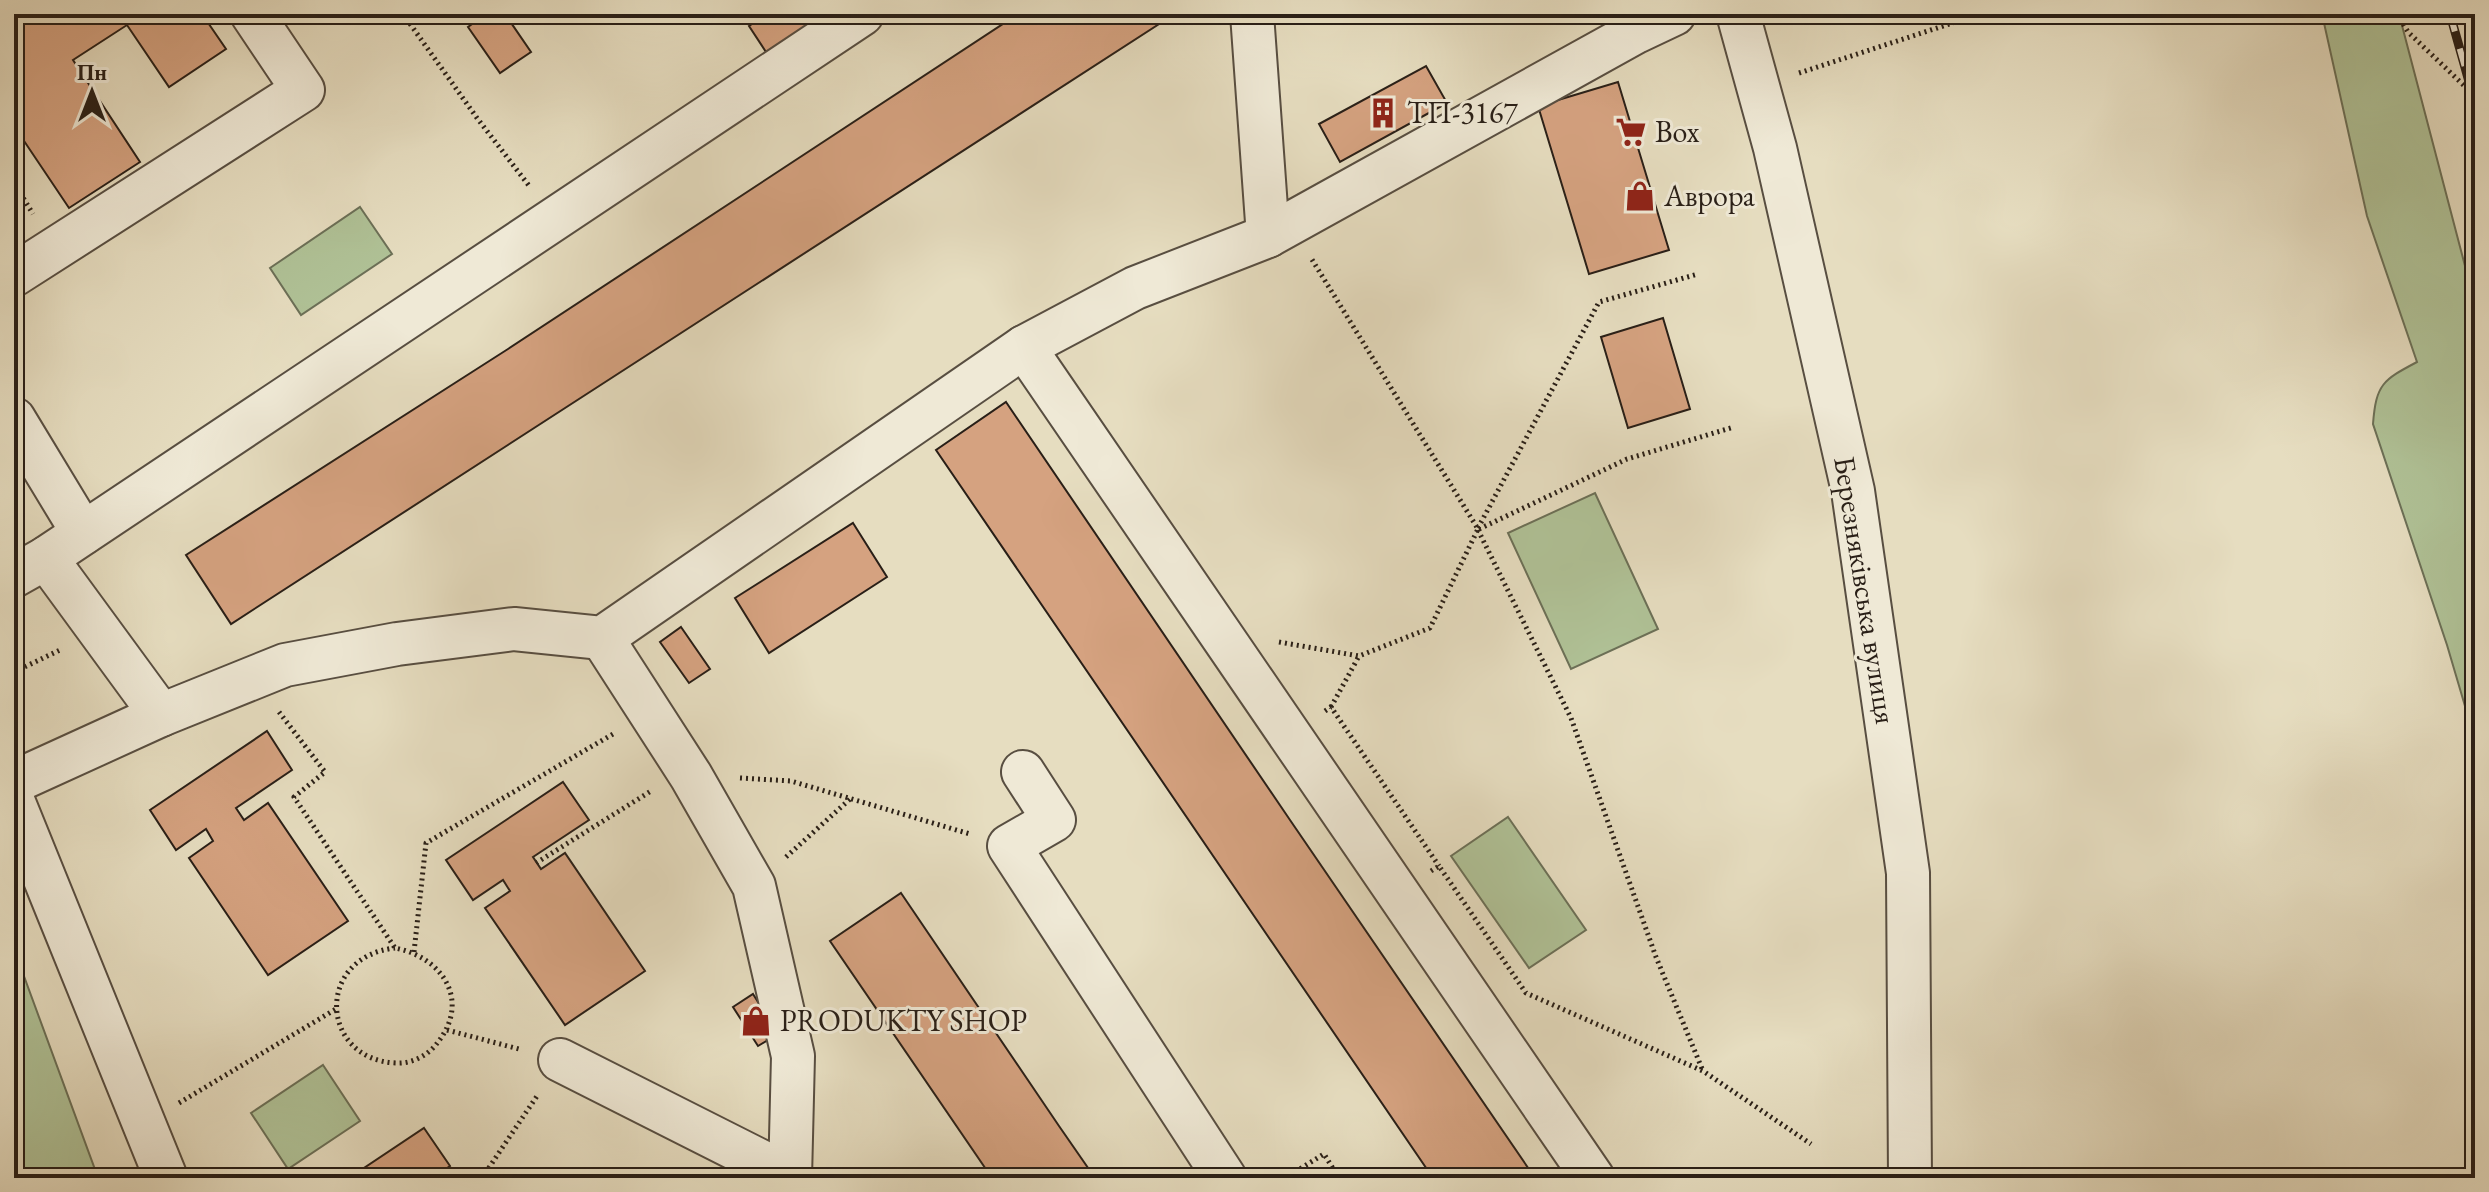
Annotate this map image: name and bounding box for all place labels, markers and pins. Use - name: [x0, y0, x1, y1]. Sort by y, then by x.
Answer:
- place label: ТП-3167: [1407, 93, 1518, 132]
- building icon: ТП-3167: [1366, 96, 1400, 130]
- place label: Box: [1655, 112, 1699, 151]
- supermarket icon: Box: [1614, 115, 1648, 149]
- place label: Аврора: [1663, 176, 1755, 215]
- shop icon: Аврора: [1623, 179, 1657, 213]
- place label: PRODUKTY SHOP: [780, 1001, 1027, 1040]
- shop icon: PRODUKTY SHOP: [739, 1004, 773, 1038]

